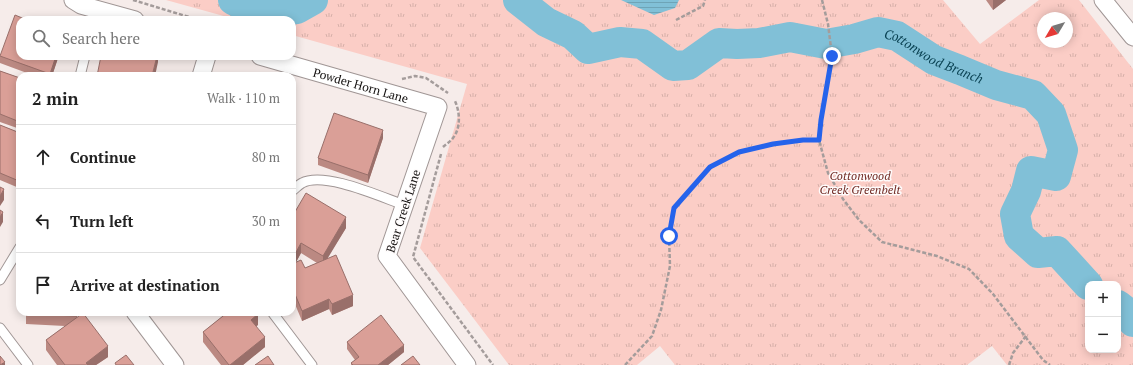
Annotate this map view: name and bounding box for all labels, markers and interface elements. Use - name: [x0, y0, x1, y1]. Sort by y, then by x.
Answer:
- north arrow: [1037, 12, 1073, 48]
- search box: [16, 16, 296, 60]
- water label: Cottonwood Branch: [883, 25, 986, 88]
- icon: search: [30, 27, 52, 49]
- text: Search here: [62, 28, 140, 48]
- route end: [823, 47, 841, 65]
- street label: Powder Horn Lane: [312, 64, 410, 106]
- text: 2 min: [32, 87, 79, 110]
- text: Walk · 110 m: [207, 89, 280, 107]
- icon: ahead: [32, 146, 54, 168]
- text: Continue: [70, 147, 136, 167]
- text: 80 m: [252, 148, 280, 166]
- street label: Bear Creek Lane: [383, 168, 423, 254]
- park label: Cottonwood Creek Greenbelt: [819, 168, 902, 197]
- icon: left: [32, 210, 54, 232]
- text: Turn left: [70, 211, 134, 231]
- text: 30 m: [252, 212, 280, 230]
- route start: [660, 227, 678, 245]
- icon: arrive: [32, 274, 54, 296]
- text: Arrive at destination: [70, 275, 220, 295]
- map controls: [1085, 281, 1121, 353]
- button: +: [1085, 281, 1121, 317]
- button: −: [1085, 317, 1121, 353]

